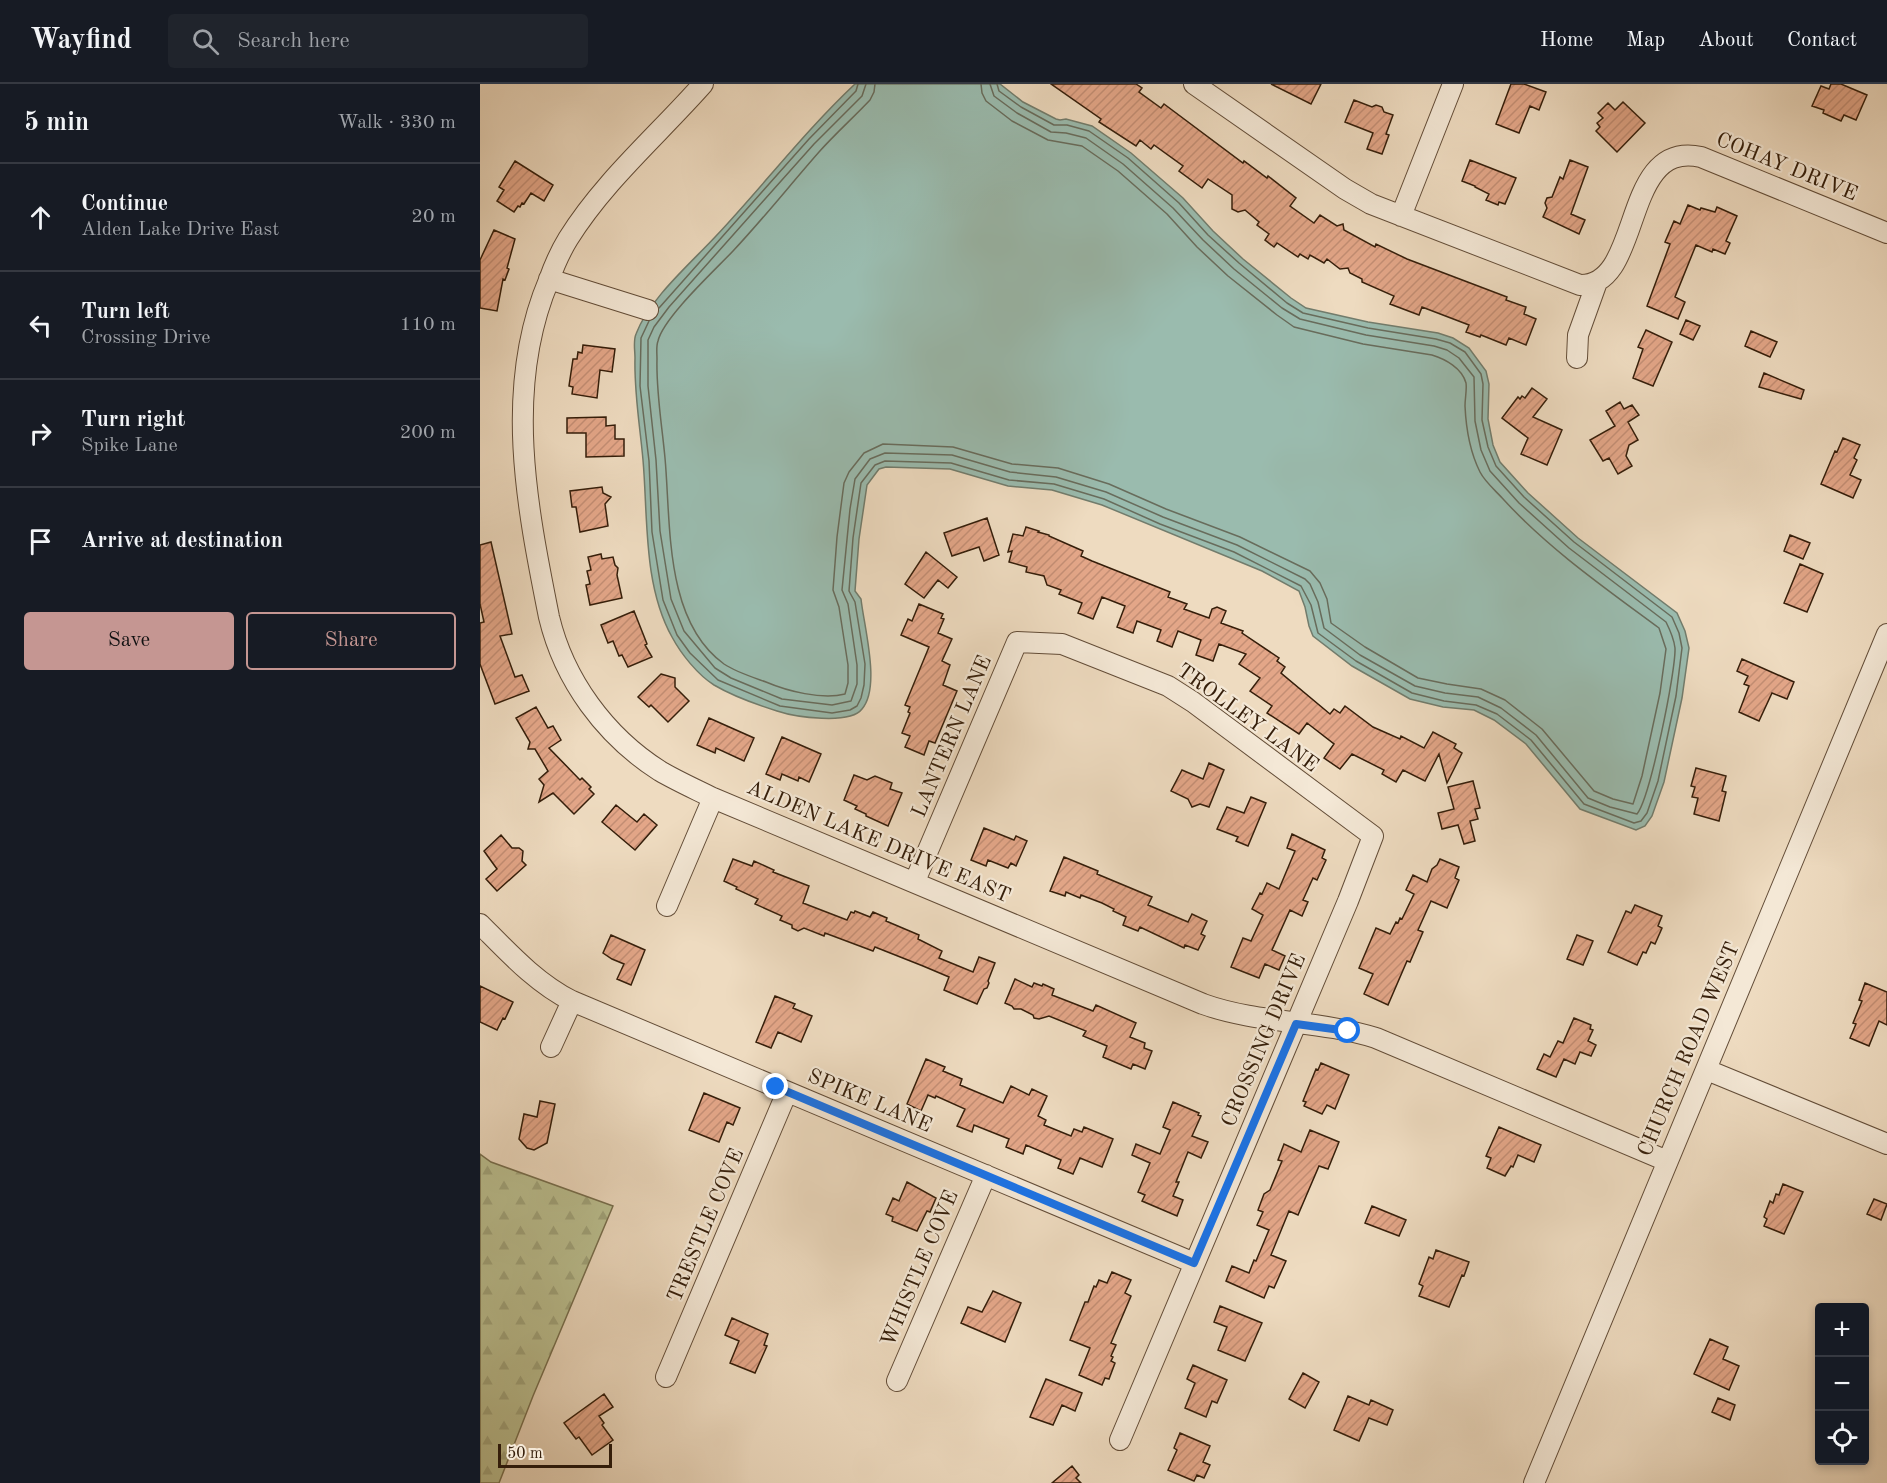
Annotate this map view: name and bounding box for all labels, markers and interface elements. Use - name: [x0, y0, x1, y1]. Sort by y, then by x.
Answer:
- search box: [168, 14, 588, 68]
- icon: search: [189, 25, 222, 58]
- text: Wayfind: [30, 27, 132, 55]
- text: Search here: [237, 30, 350, 52]
- text: Home: [1540, 30, 1593, 51]
- text: Map: [1626, 30, 1665, 51]
- text: About: [1698, 30, 1754, 51]
- text: Contact: [1787, 30, 1857, 51]
- text: 5 min: [24, 110, 89, 136]
- text: Walk · 330 m: [337, 113, 456, 133]
- street label: COHAY DRIVE: [1713, 129, 1860, 205]
- text: Continue: [81, 193, 168, 215]
- icon: ahead: [24, 201, 57, 234]
- text: 20 m: [411, 207, 456, 227]
- text: Alden Lake Drive East: [81, 220, 279, 240]
- text: Turn left: [81, 301, 170, 323]
- icon: left: [24, 309, 57, 342]
- text: 110 m: [400, 315, 456, 335]
- text: Crossing Drive: [81, 328, 211, 348]
- text: Turn right: [81, 409, 185, 431]
- icon: right: [24, 417, 57, 450]
- text: 200 m: [400, 423, 456, 443]
- text: Spike Lane: [81, 436, 178, 456]
- icon: arrive: [24, 525, 57, 558]
- text: Arrive at destination: [81, 530, 283, 552]
- button: Save: [24, 612, 234, 670]
- button: Share: [246, 612, 456, 670]
- street label: LANTERN LANE: [909, 653, 996, 821]
- street label: TROLLEY LANE: [1172, 660, 1322, 776]
- street label: ALDEN LAKE DRIVE EAST: [743, 777, 1013, 908]
- street label: CHURCH ROAD WEST: [1635, 940, 1744, 1160]
- street label: CROSSING DRIVE: [1218, 951, 1310, 1130]
- route start: [1334, 1017, 1360, 1043]
- street label: SPIKE LANE: [804, 1066, 935, 1137]
- route end: [762, 1073, 788, 1099]
- street label: TRESTLE COVE: [665, 1146, 748, 1306]
- street label: WHISTLE COVE: [878, 1187, 963, 1350]
- map controls: [1815, 1303, 1869, 1465]
- button: +: [1815, 1303, 1869, 1357]
- button: −: [1815, 1357, 1869, 1411]
- button: locate: [1815, 1411, 1869, 1465]
- scale bar: [498, 1441, 612, 1468]
- text: 50 m: [507, 1446, 543, 1462]

